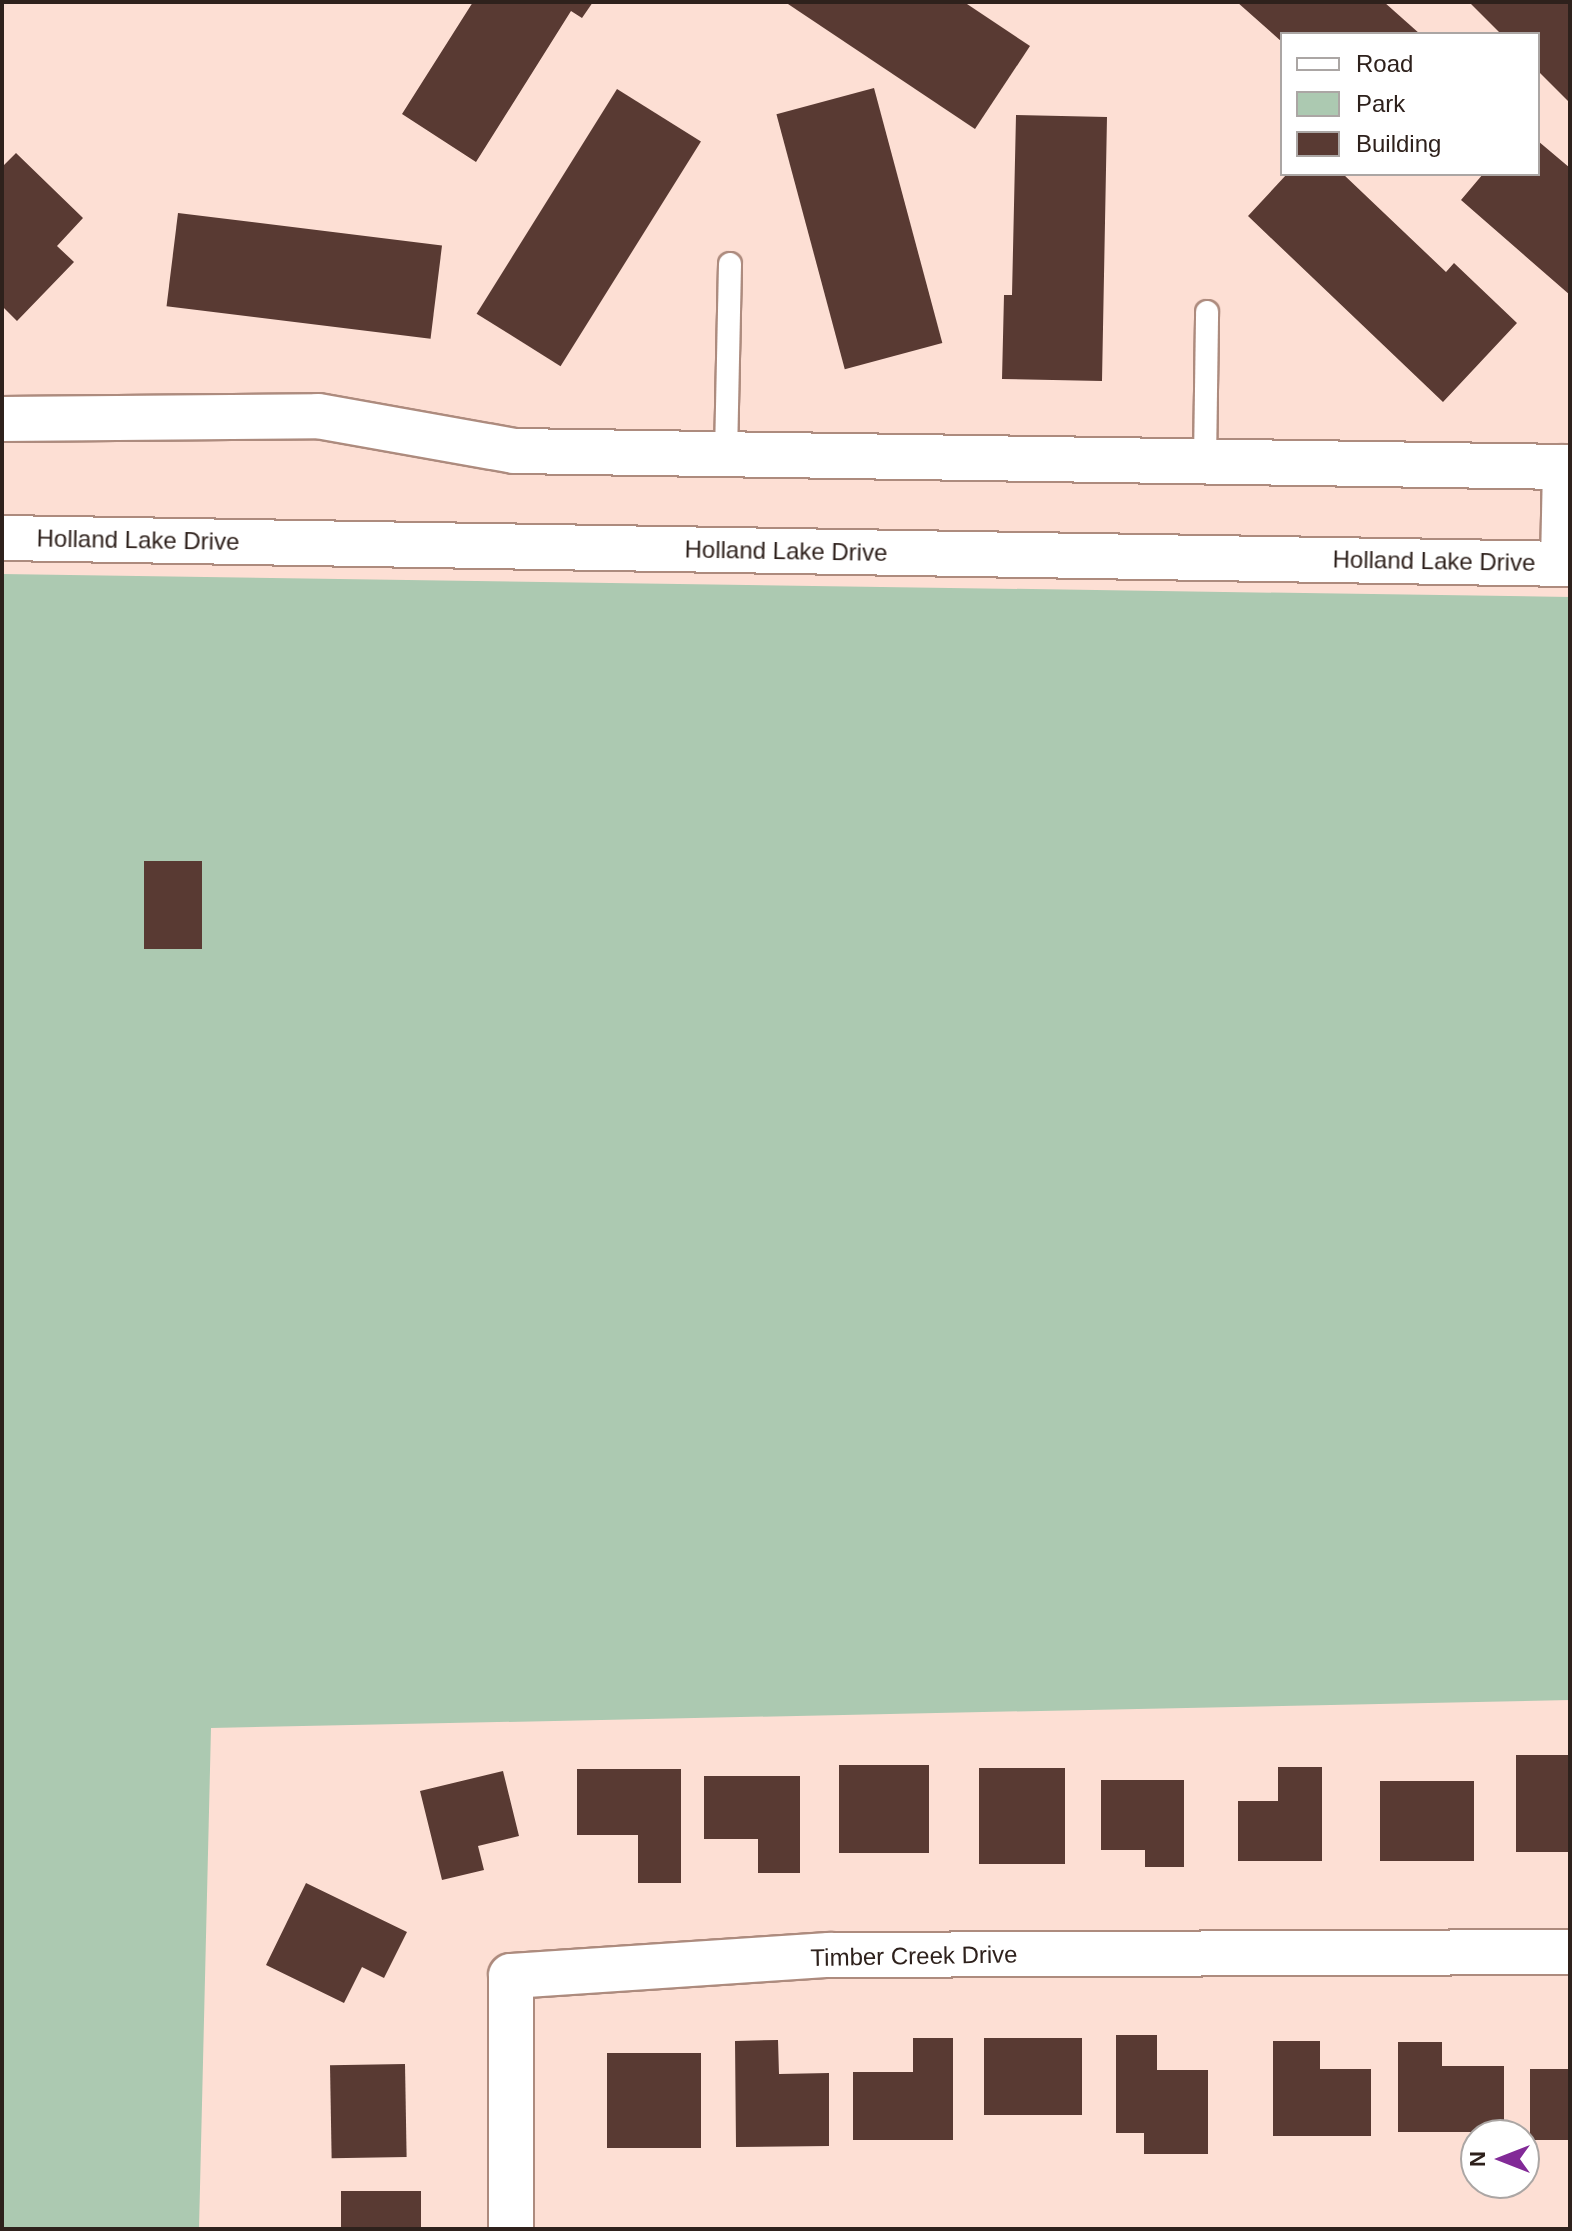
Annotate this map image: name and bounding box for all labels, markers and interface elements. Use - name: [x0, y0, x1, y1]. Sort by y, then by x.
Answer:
- legend: [1280, 32, 1540, 176]
- text: Road: [1356, 50, 1413, 77]
- text: Park: [1356, 90, 1405, 117]
- text: Building: [1356, 130, 1441, 157]
- street label: Holland Lake Drive: [36, 524, 240, 556]
- street label: Holland Lake Drive: [684, 535, 888, 567]
- street label: Holland Lake Drive: [1332, 545, 1536, 577]
- street label: Timber Creek Drive: [810, 1940, 1018, 1972]
- north arrow: [1460, 2119, 1540, 2199]
- text: N: [1465, 2151, 1490, 2167]

